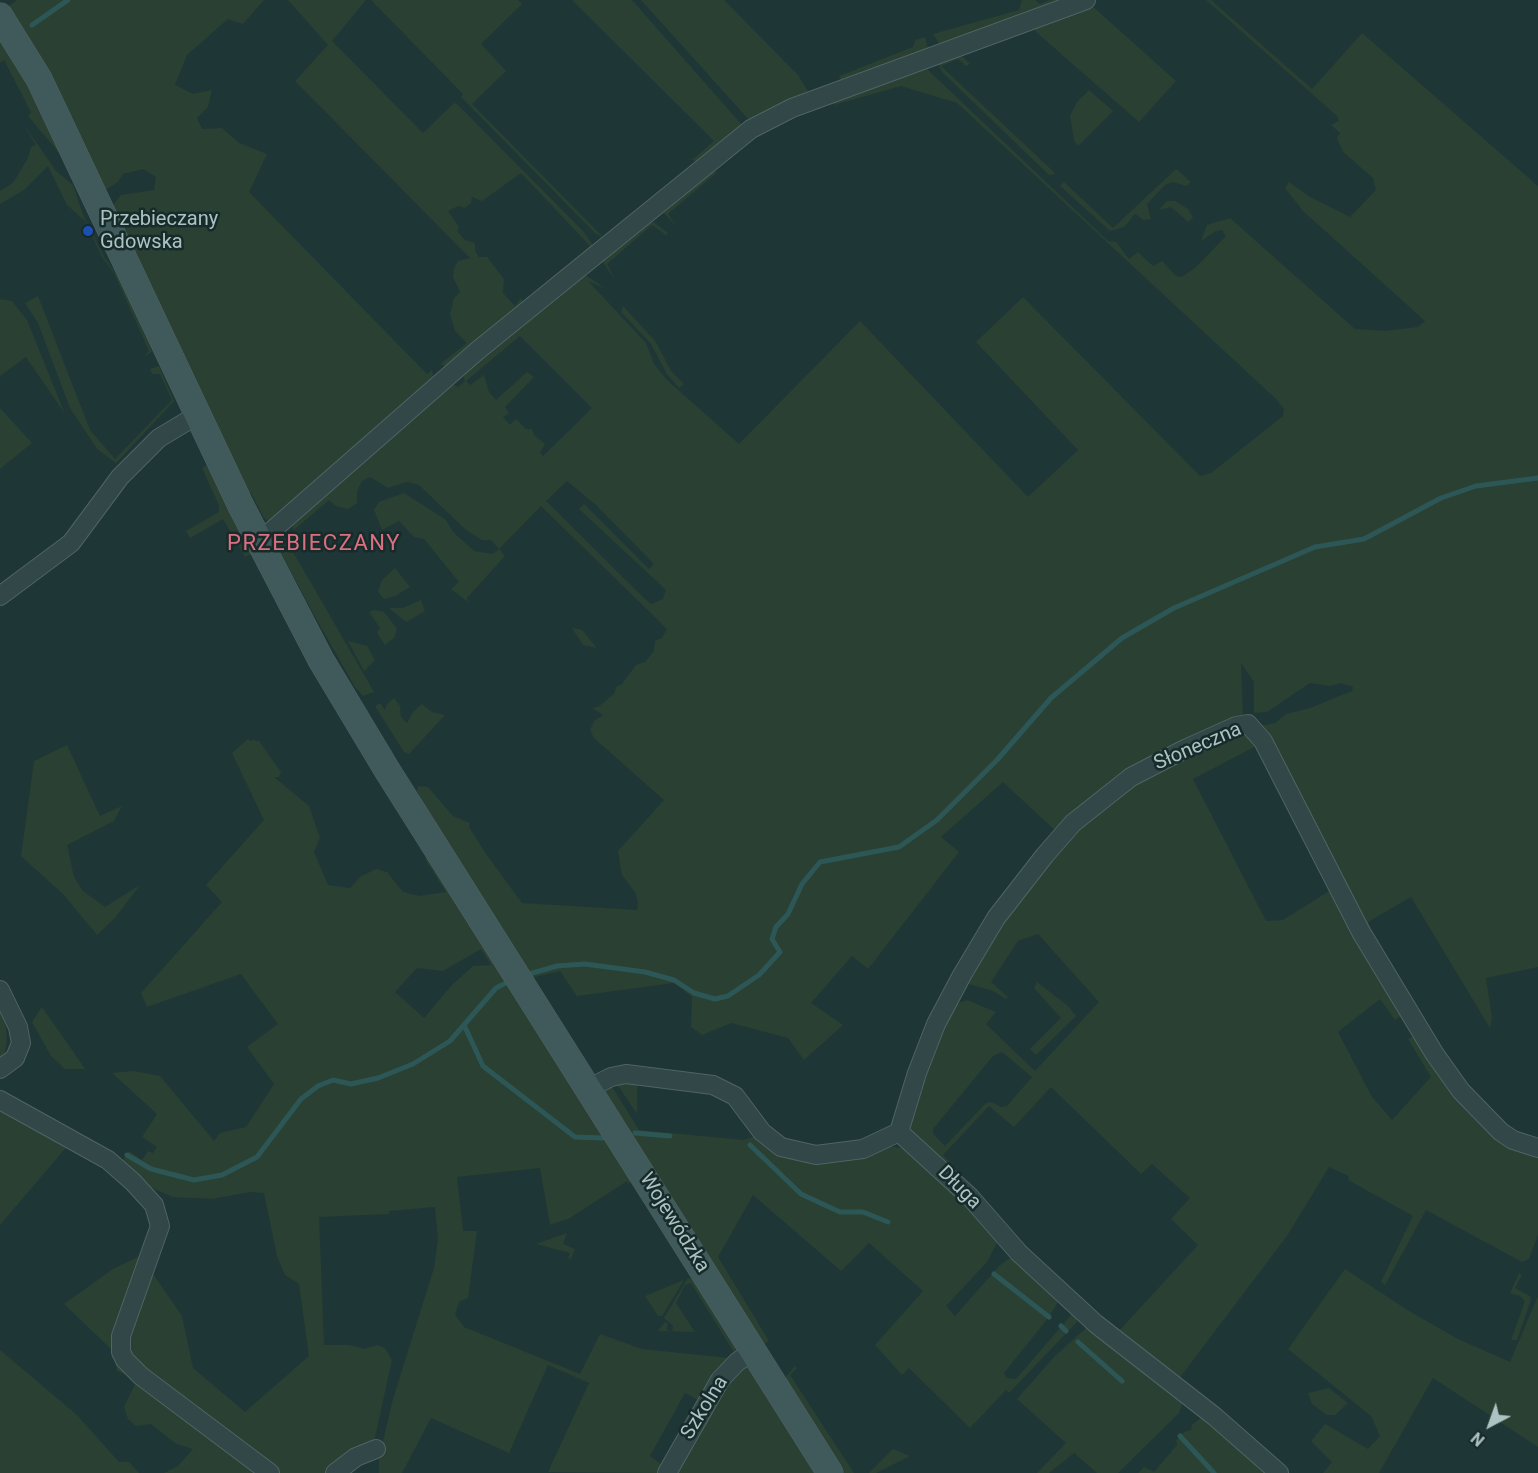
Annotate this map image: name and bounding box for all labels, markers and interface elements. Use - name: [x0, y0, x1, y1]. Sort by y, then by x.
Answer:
- place label: Przebieczany Gdowska: [100, 208, 218, 255]
- marker: Przebieczany Gdowska: [81, 224, 95, 238]
- district label: PRZEBIECZANY: [227, 531, 401, 557]
- street label: Słoneczna: [1151, 718, 1245, 776]
- street label: Długa: [932, 1161, 986, 1215]
- street label: Wojewódzka: [634, 1169, 714, 1277]
- street label: Szkolna: [676, 1372, 734, 1444]
- north arrow: [1460, 1395, 1520, 1455]
- text: N: [1467, 1428, 1488, 1450]

